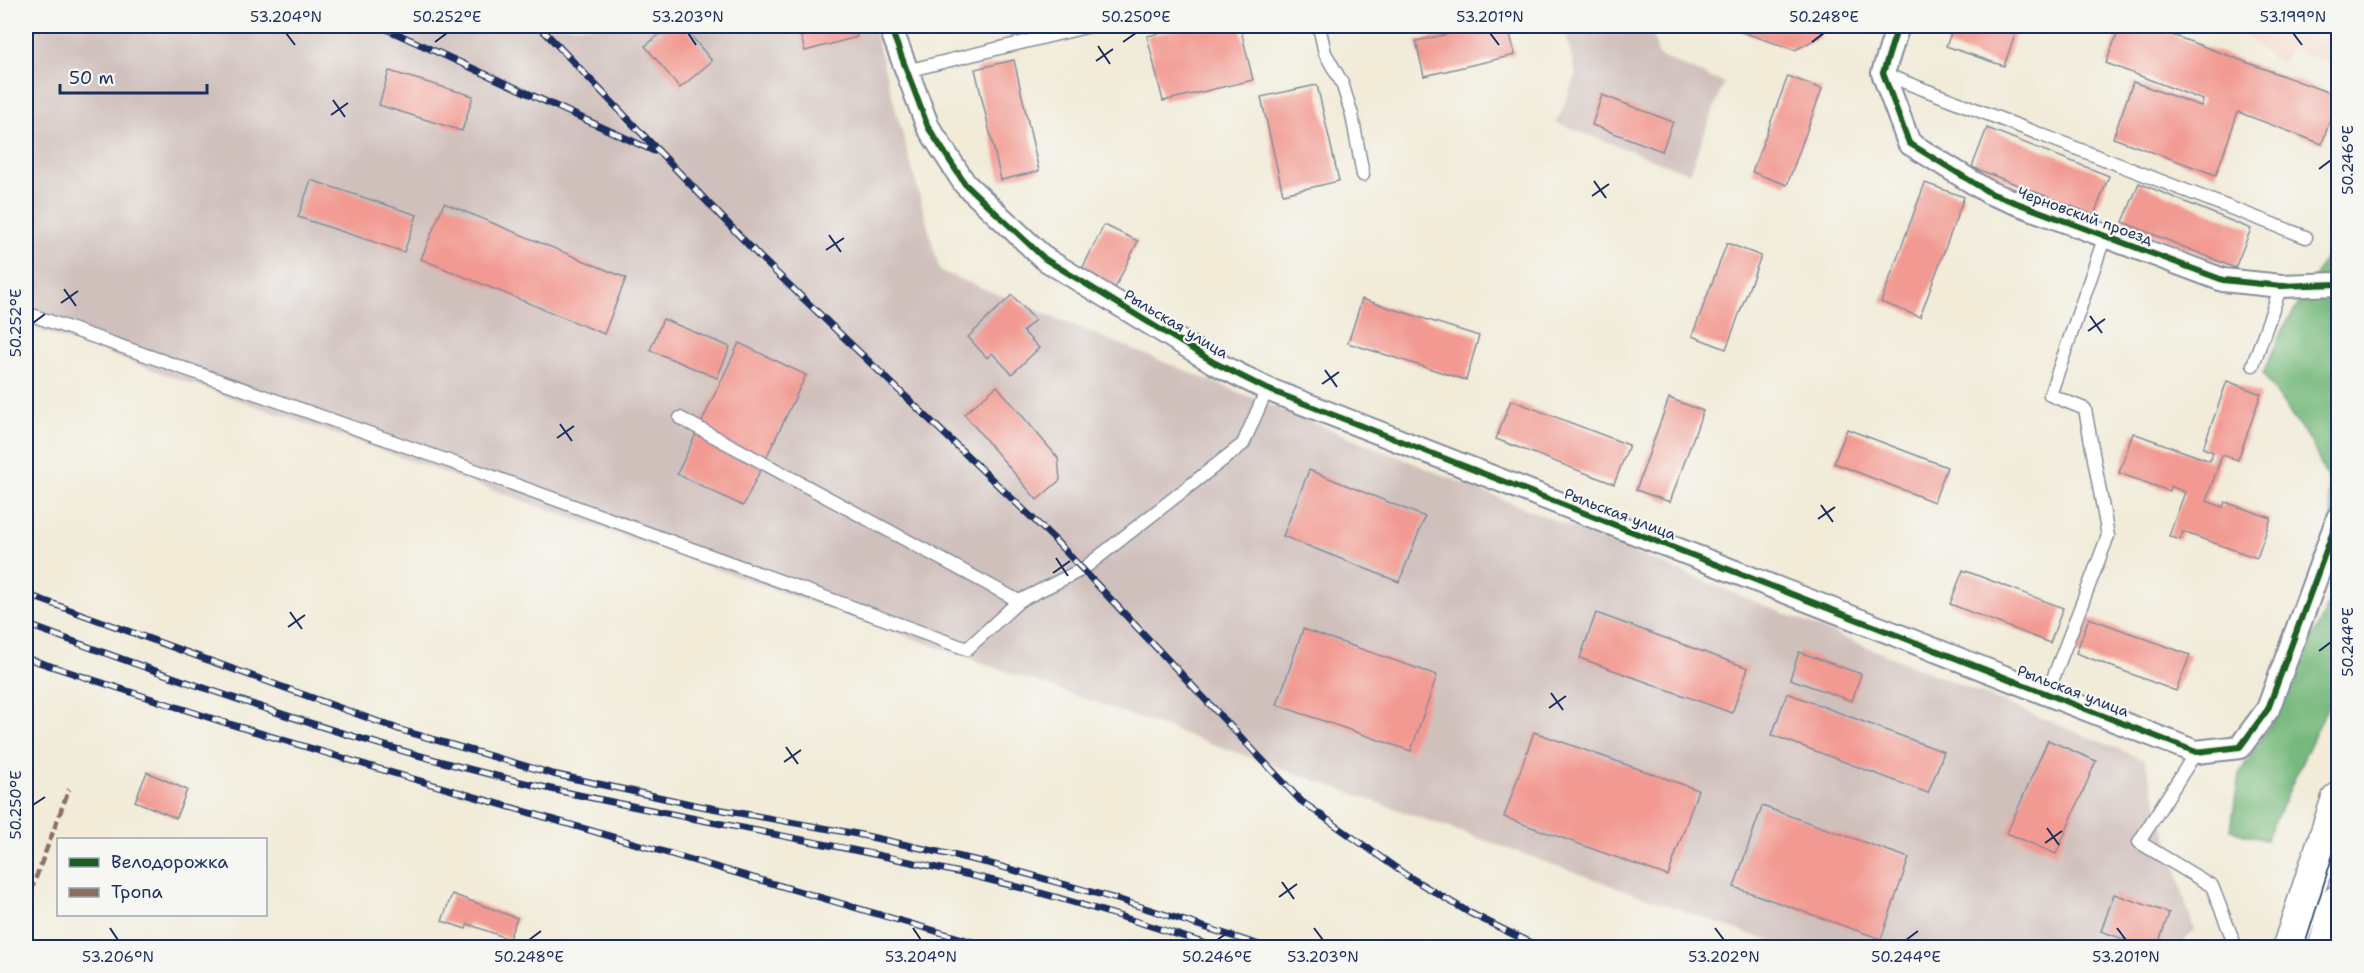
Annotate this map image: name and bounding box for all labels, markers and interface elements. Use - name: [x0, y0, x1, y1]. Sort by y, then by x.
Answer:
- text: 53.204°N: [250, 7, 322, 27]
- text: 50.252°E: [413, 7, 481, 27]
- text: 53.203°N: [652, 7, 724, 27]
- text: 50.250°E: [1101, 7, 1171, 27]
- text: 53.201°N: [1456, 7, 1524, 27]
- text: 50.248°E: [1789, 7, 1859, 27]
- text: 53.199°N: [2260, 7, 2326, 27]
- scale bar: [60, 57, 207, 95]
- text: 50 m: [69, 66, 114, 90]
- text: 50.246°E: [2338, 125, 2358, 195]
- street label: Черновский проезд: [2014, 182, 2156, 250]
- street label: Рыльская улица: [1120, 285, 1232, 363]
- text: 50.252°E: [6, 289, 26, 357]
- street label: Рыльская улица: [1561, 483, 1679, 545]
- text: 50.244°E: [2338, 607, 2358, 677]
- street label: Рыльская улица: [2014, 660, 2132, 722]
- text: 50.250°E: [6, 770, 26, 840]
- legend: [57, 838, 267, 916]
- text: Велодорожка: [111, 850, 229, 874]
- text: Тропа: [111, 880, 163, 904]
- text: 53.206°N: [82, 947, 154, 967]
- text: 50.248°E: [494, 947, 564, 967]
- text: 53.204°N: [885, 947, 957, 967]
- text: 50.246°E: [1182, 947, 1252, 967]
- text: 53.203°N: [1287, 947, 1359, 967]
- text: 53.202°N: [1688, 947, 1760, 967]
- text: 50.244°E: [1871, 947, 1941, 967]
- text: 53.201°N: [2092, 947, 2160, 967]

